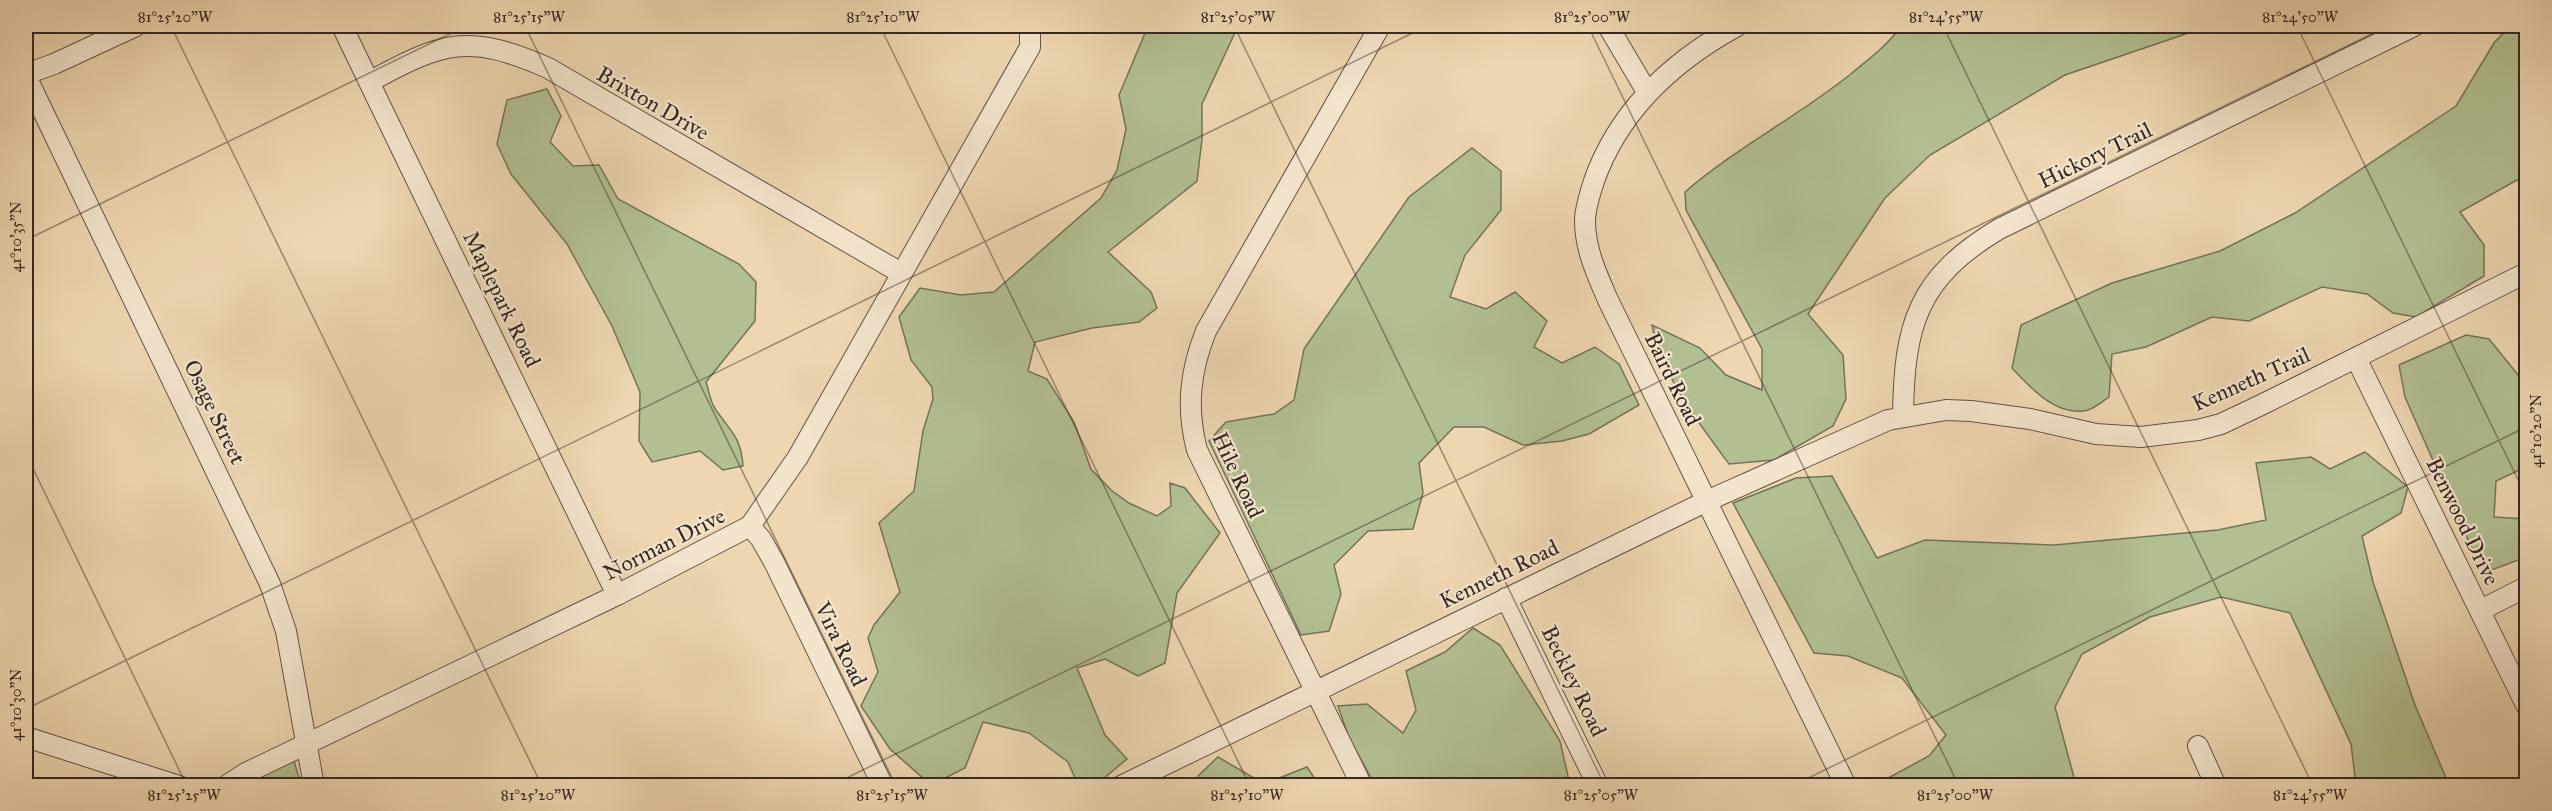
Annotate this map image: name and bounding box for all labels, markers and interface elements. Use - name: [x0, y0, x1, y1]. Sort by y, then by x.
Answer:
- text: 81°25'20"W: [138, 8, 213, 26]
- text: 81°25'15"W: [493, 8, 565, 26]
- text: 81°25'10"W: [846, 8, 920, 26]
- text: 81°25'05"W: [1201, 8, 1276, 26]
- text: 81°25'00"W: [1554, 8, 1631, 26]
- text: 81°24'55"W: [1909, 8, 1984, 26]
- text: 81°24'50"W: [2262, 8, 2339, 26]
- street label: Brixton Drive: [592, 60, 714, 146]
- street label: Hickory Trail: [2034, 116, 2156, 194]
- text: 41°10'35"N: [7, 201, 25, 272]
- street label: Maplepark Road: [457, 227, 547, 371]
- street label: Baird Road: [1639, 328, 1707, 430]
- street label: Kenneth Trail: [2188, 341, 2314, 417]
- street label: Osage Street: [178, 355, 252, 469]
- text: 41°10'20"N: [2527, 394, 2545, 468]
- street label: Hile Road: [1206, 428, 1270, 522]
- street label: Benwood Drive: [2420, 453, 2506, 589]
- street label: Norman Drive: [599, 502, 729, 586]
- street label: Kenneth Road: [1435, 534, 1563, 614]
- street label: Vira Road: [809, 597, 873, 691]
- street label: Beckley Road: [1536, 621, 1612, 741]
- text: 41°10'30"N: [7, 668, 25, 741]
- text: 81°25'25"W: [148, 786, 221, 804]
- text: 81°25'20"W: [501, 786, 576, 804]
- text: 81°25'15"W: [856, 786, 928, 804]
- text: 81°25'10"W: [1210, 786, 1284, 804]
- text: 81°25'05"W: [1564, 786, 1639, 804]
- text: 81°25'00"W: [1917, 786, 1994, 804]
- text: 81°24'55"W: [2273, 786, 2348, 804]

